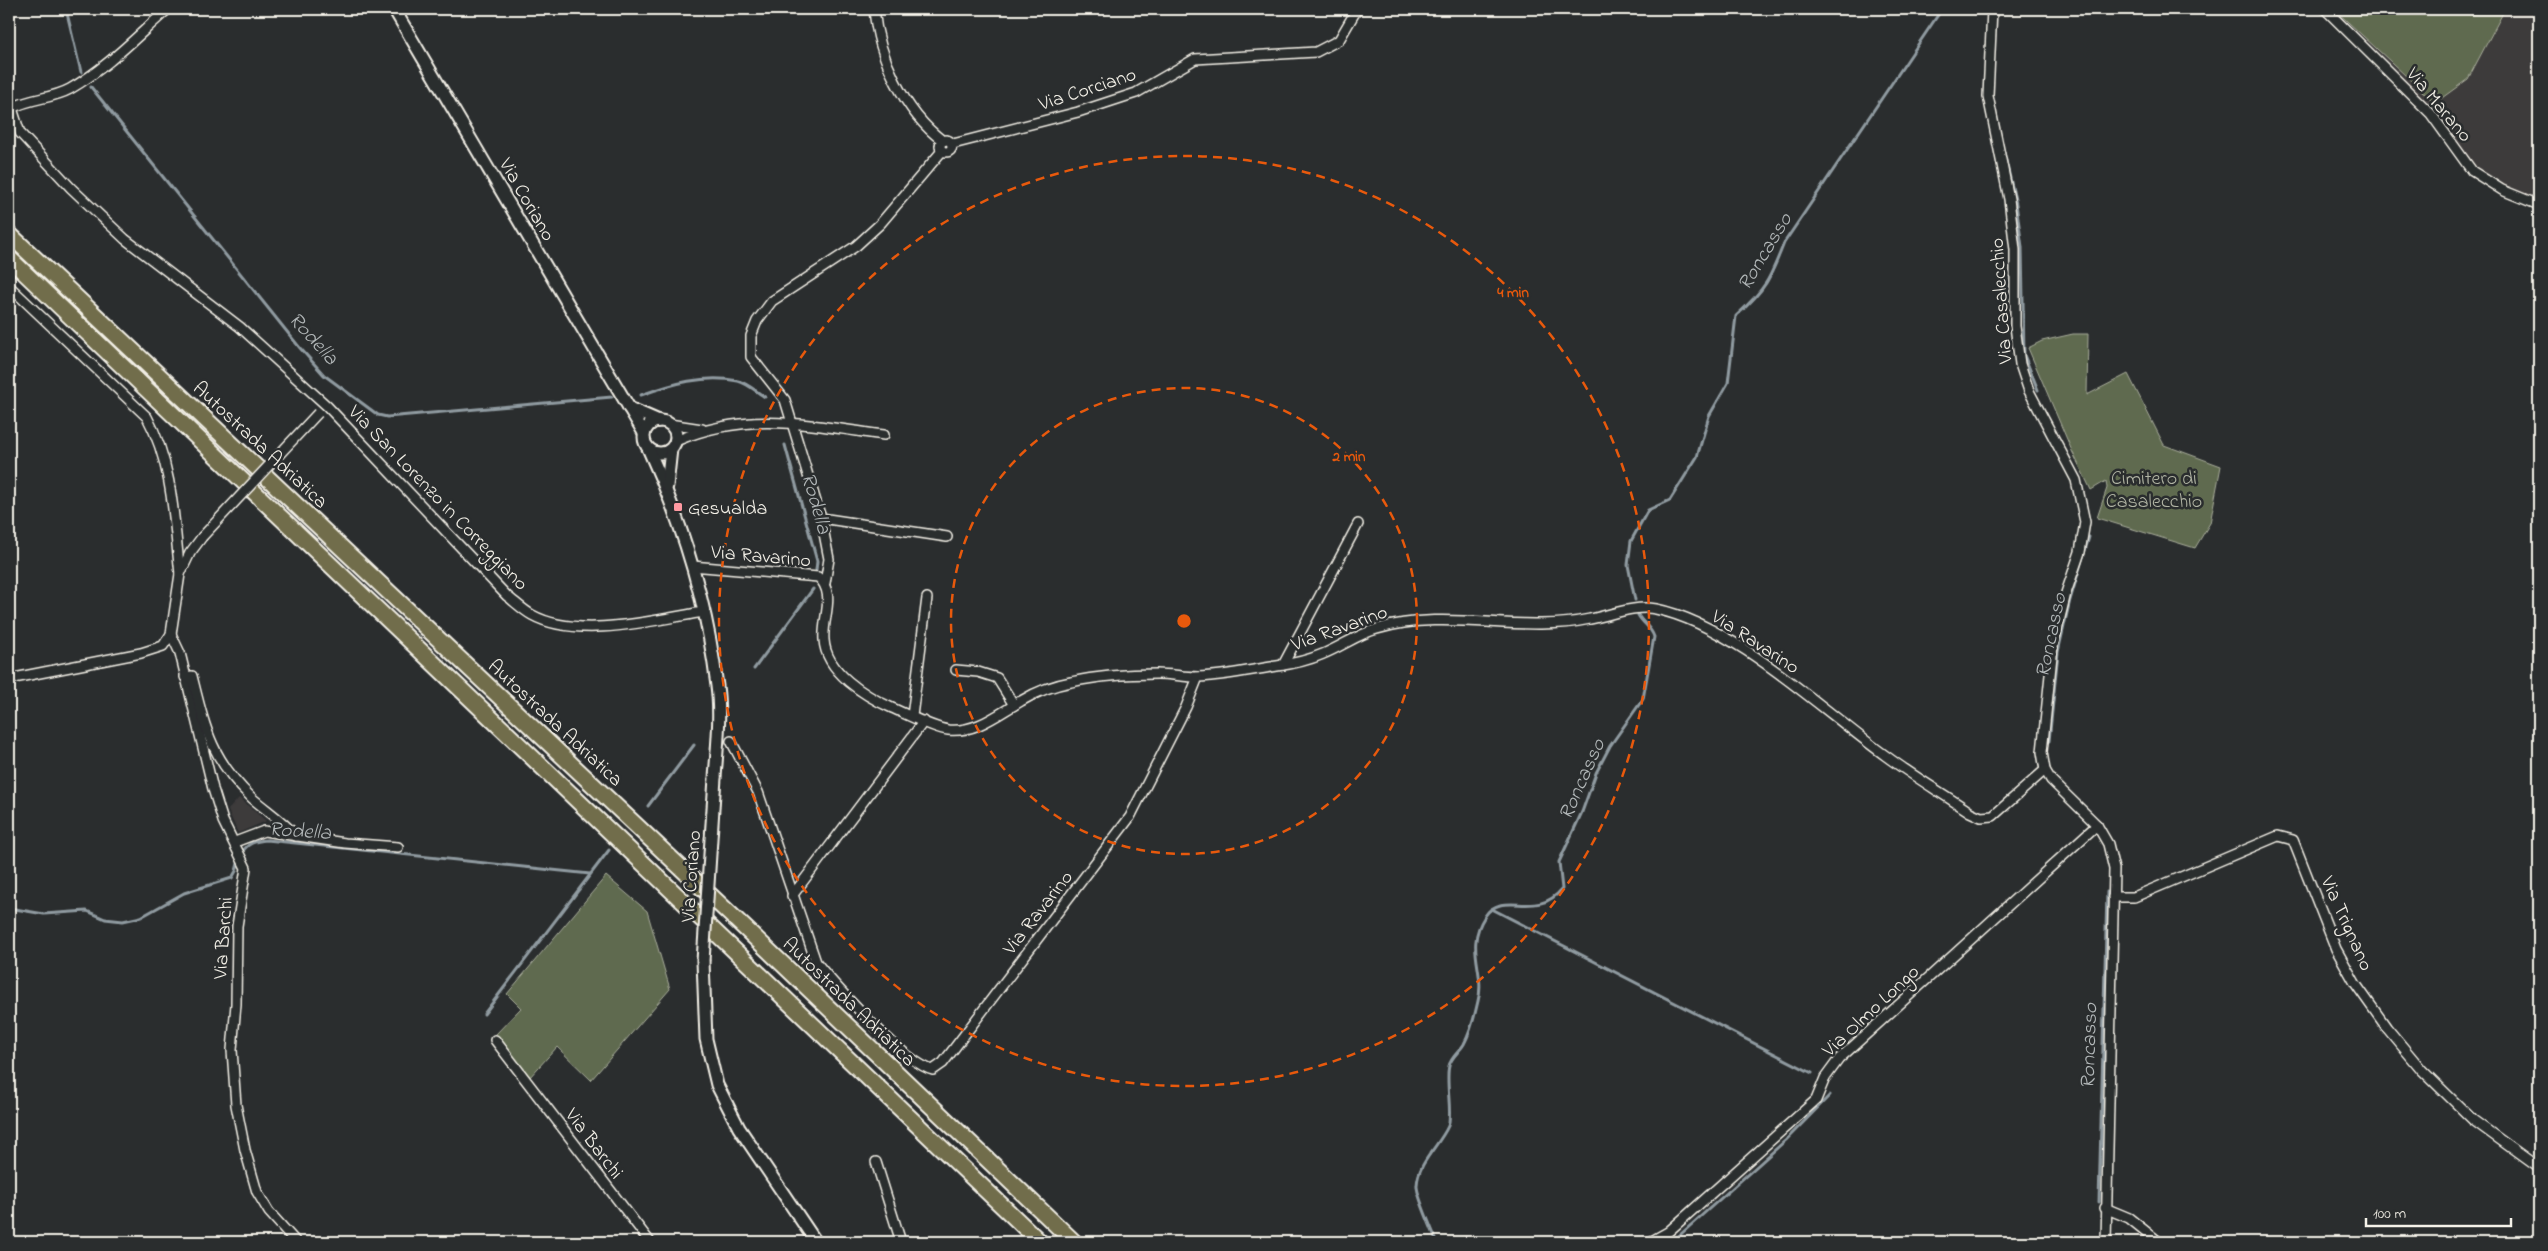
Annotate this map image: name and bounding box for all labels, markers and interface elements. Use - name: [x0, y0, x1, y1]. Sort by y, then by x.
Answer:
- street label: Via Corciano: [1034, 61, 1140, 120]
- street label: Via Marano: [2397, 61, 2478, 149]
- street label: Via Coriano: [490, 152, 561, 247]
- water label: Roncasso: [1731, 207, 1801, 297]
- street label: Via Casalecchio: [1984, 237, 2021, 366]
- text: 4 min: [1496, 282, 1529, 304]
- water label: Rodella: [281, 306, 345, 373]
- street label: Autostrada Adriatica: [185, 375, 334, 516]
- street label: Via San Lorenzo in Correggiano: [339, 398, 534, 599]
- text: 2 min: [1332, 446, 1366, 468]
- park label: Cimitero di Casalecchio: [2106, 465, 2202, 517]
- water label: Rodella: [792, 470, 838, 538]
- place label: Gesualda: [688, 495, 767, 524]
- marker: Gesualda: [672, 501, 684, 513]
- street label: Via Ravarino: [709, 539, 812, 576]
- water label: Roncasso: [2028, 589, 2076, 681]
- street label: Via Ravarino: [1287, 599, 1392, 660]
- street label: Via Ravarino: [1704, 603, 1805, 683]
- centre of rings: [1175, 612, 1193, 630]
- street label: Autostrada Adriatica: [480, 653, 629, 794]
- water label: Roncasso: [1552, 734, 1614, 825]
- water label: Rodella: [268, 815, 333, 849]
- street label: Via Coriano: [675, 829, 710, 924]
- street label: Via Ravarino: [996, 865, 1081, 963]
- street label: Via Trignano: [2311, 871, 2379, 976]
- street label: Via Barchi: [207, 896, 242, 981]
- street label: Autostrada Adriatica: [775, 931, 922, 1074]
- street label: Via Olmo Longo: [1816, 959, 1928, 1066]
- water label: Roncasso: [2074, 1002, 2107, 1089]
- street label: Via Barchi: [556, 1102, 629, 1186]
- scale bar: [2366, 1196, 2510, 1228]
- text: 100 m: [2373, 1203, 2406, 1225]

